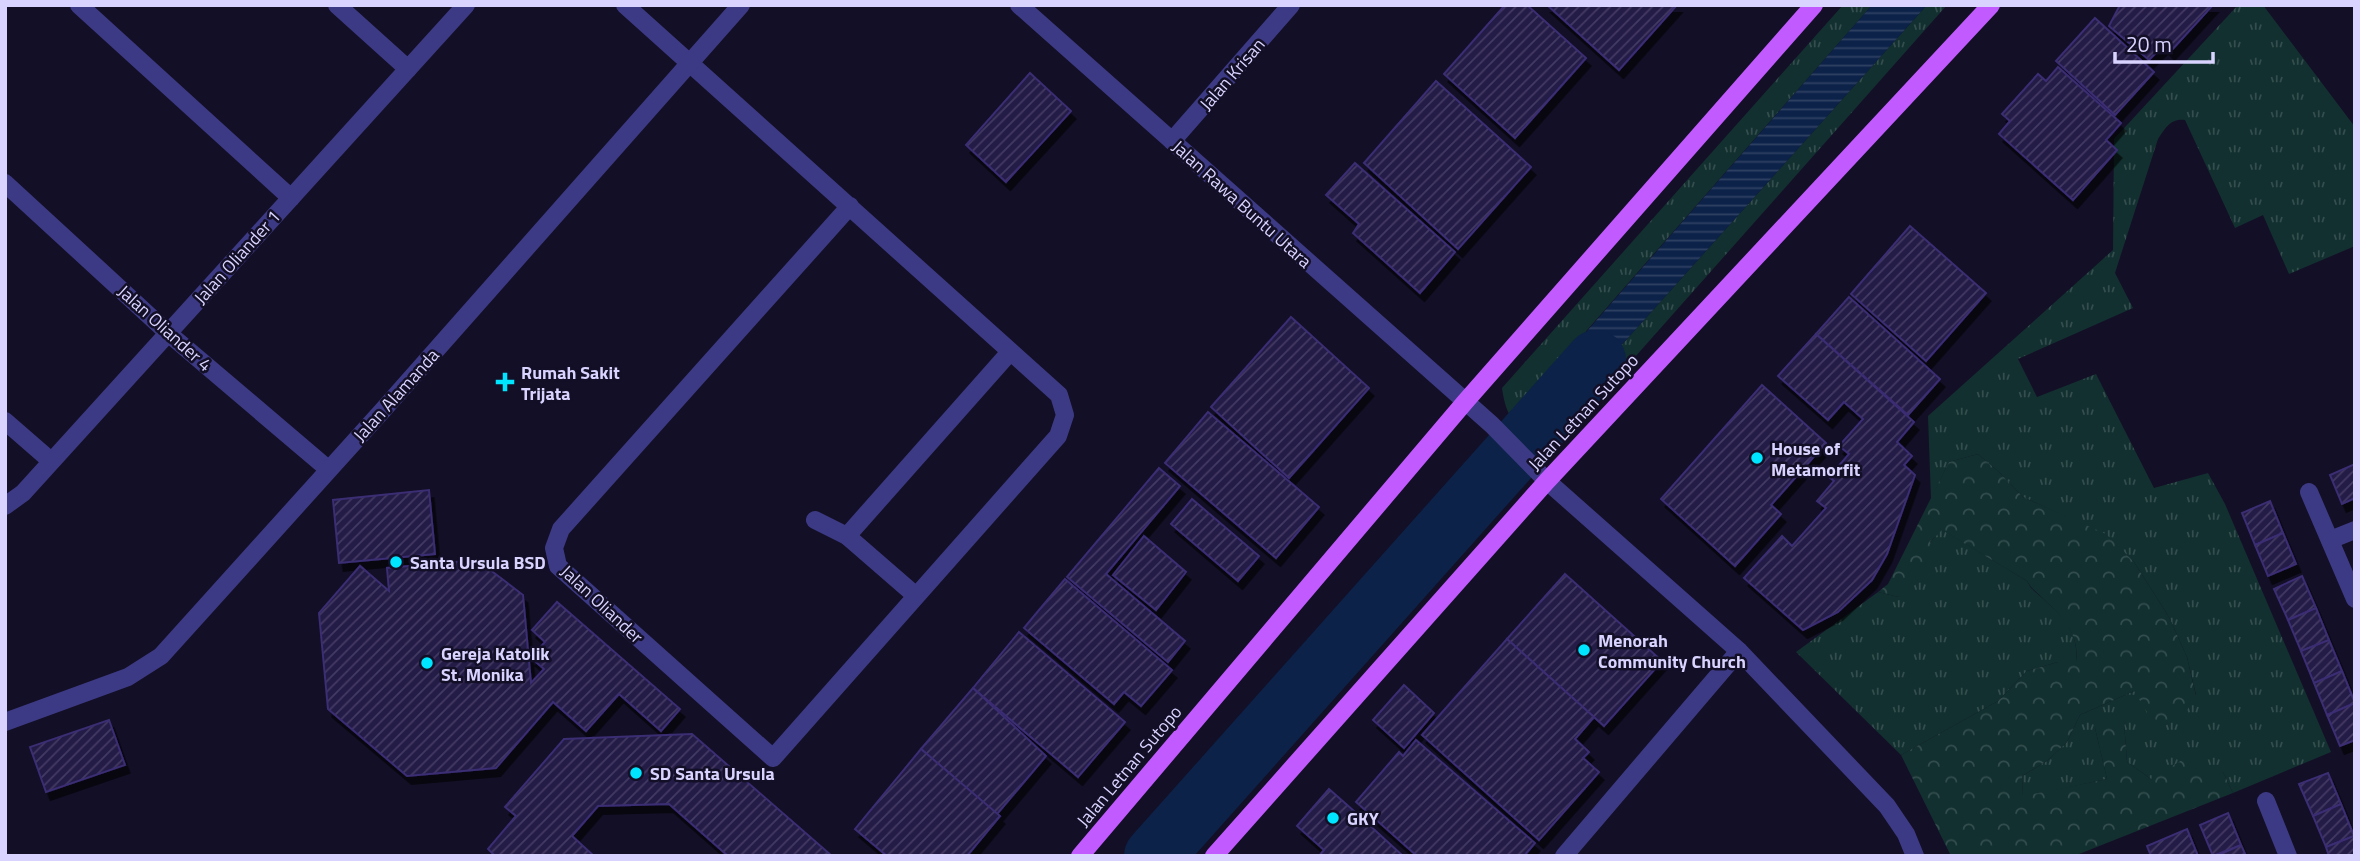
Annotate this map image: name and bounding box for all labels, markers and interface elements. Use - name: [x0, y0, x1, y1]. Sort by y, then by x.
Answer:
- scale bar: [2115, 21, 2213, 65]
- text: 20 m: [2126, 28, 2172, 60]
- street label: Jalan Krisan: [1193, 32, 1271, 116]
- street label: Jalan Rawa Buntu Utara: [1166, 134, 1318, 274]
- street label: Jalan Oliander 1: [187, 204, 287, 310]
- street label: Jalan Oliander 4: [112, 278, 218, 378]
- street label: Jalan Alamanda: [347, 342, 445, 448]
- street label: Jalan Letnan Sutopo: [1522, 347, 1644, 477]
- place label: Rumah Sakit Trijata: [521, 359, 620, 407]
- marker: Rumah Sakit Trijata: [495, 372, 515, 392]
- place label: House of Metamorfit: [1771, 435, 1861, 483]
- marker: House of Metamorfit: [1749, 450, 1765, 466]
- place label: Santa Ursula BSD: [410, 549, 546, 576]
- marker: Santa Ursula BSD: [388, 554, 404, 570]
- street label: Jalan Oliander: [555, 558, 649, 650]
- place label: Menorah Community Church: [1598, 627, 1746, 675]
- place label: Gereja Katolik St. Monika: [441, 640, 550, 688]
- marker: Menorah Community Church: [1576, 642, 1592, 658]
- marker: Gereja Katolik St. Monika: [419, 655, 435, 671]
- street label: Jalan Letnan Sutopo: [1070, 699, 1188, 833]
- place label: SD Santa Ursula: [650, 760, 775, 787]
- marker: SD Santa Ursula: [628, 765, 644, 781]
- place label: GKY: [1347, 805, 1380, 832]
- marker: GKY: [1325, 810, 1341, 826]

